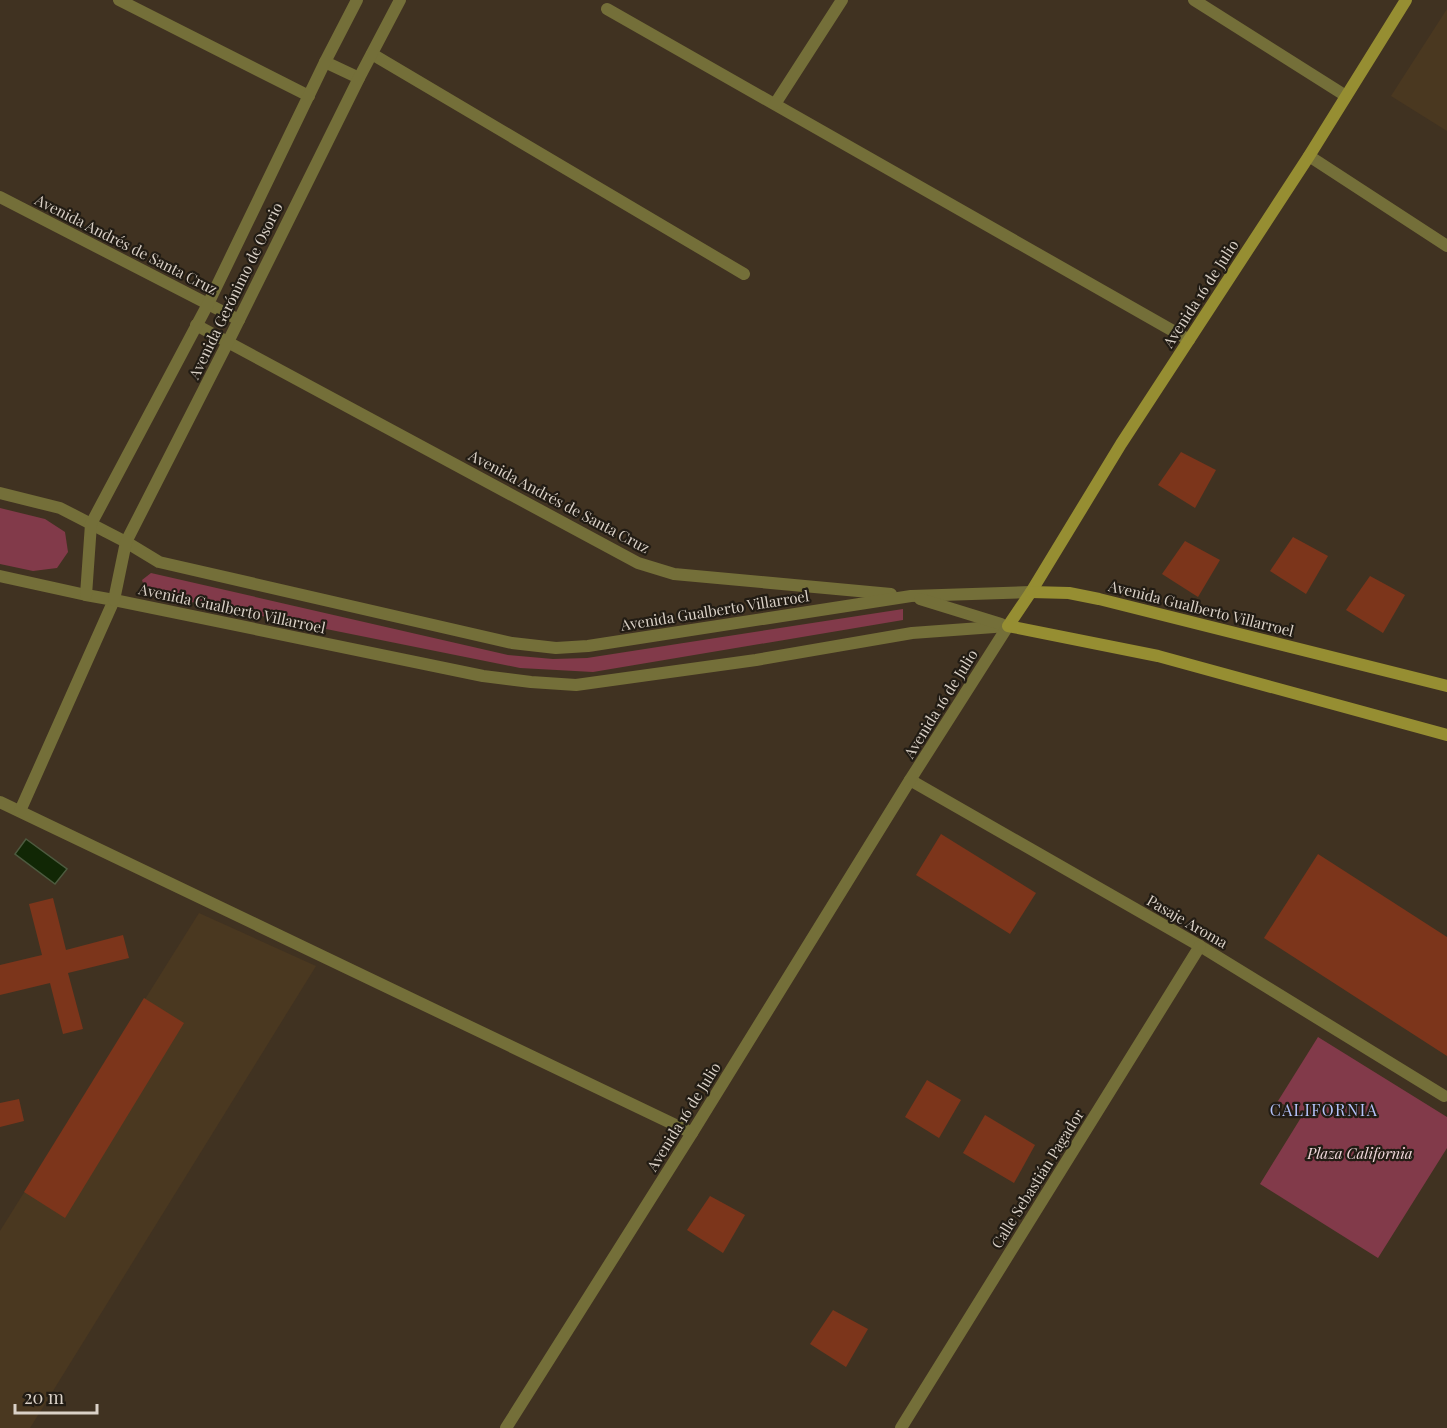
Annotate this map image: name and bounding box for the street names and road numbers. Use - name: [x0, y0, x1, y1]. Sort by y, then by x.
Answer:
- street label: Avenida Andrés de Santa Cruz: [31, 189, 221, 299]
- street label: Avenida Gerónimo de Osorio: [183, 199, 287, 383]
- street label: Avenida 16 de Julio: [1157, 236, 1243, 352]
- street label: Avenida Andrés de Santa Cruz: [465, 444, 653, 557]
- street label: Avenida Gualberto Villarroel: [1105, 575, 1296, 641]
- street label: Avenida Gualberto Villarroel: [136, 578, 327, 638]
- street label: Avenida Gualberto Villarroel: [618, 585, 810, 635]
- street label: Avenida 16 de Julio: [898, 645, 982, 763]
- street label: Pasaje Aroma: [1144, 890, 1232, 953]
- street label: Avenida 16 de Julio: [641, 1058, 725, 1176]
- street label: Calle Sebastián Pagador: [986, 1105, 1088, 1252]

